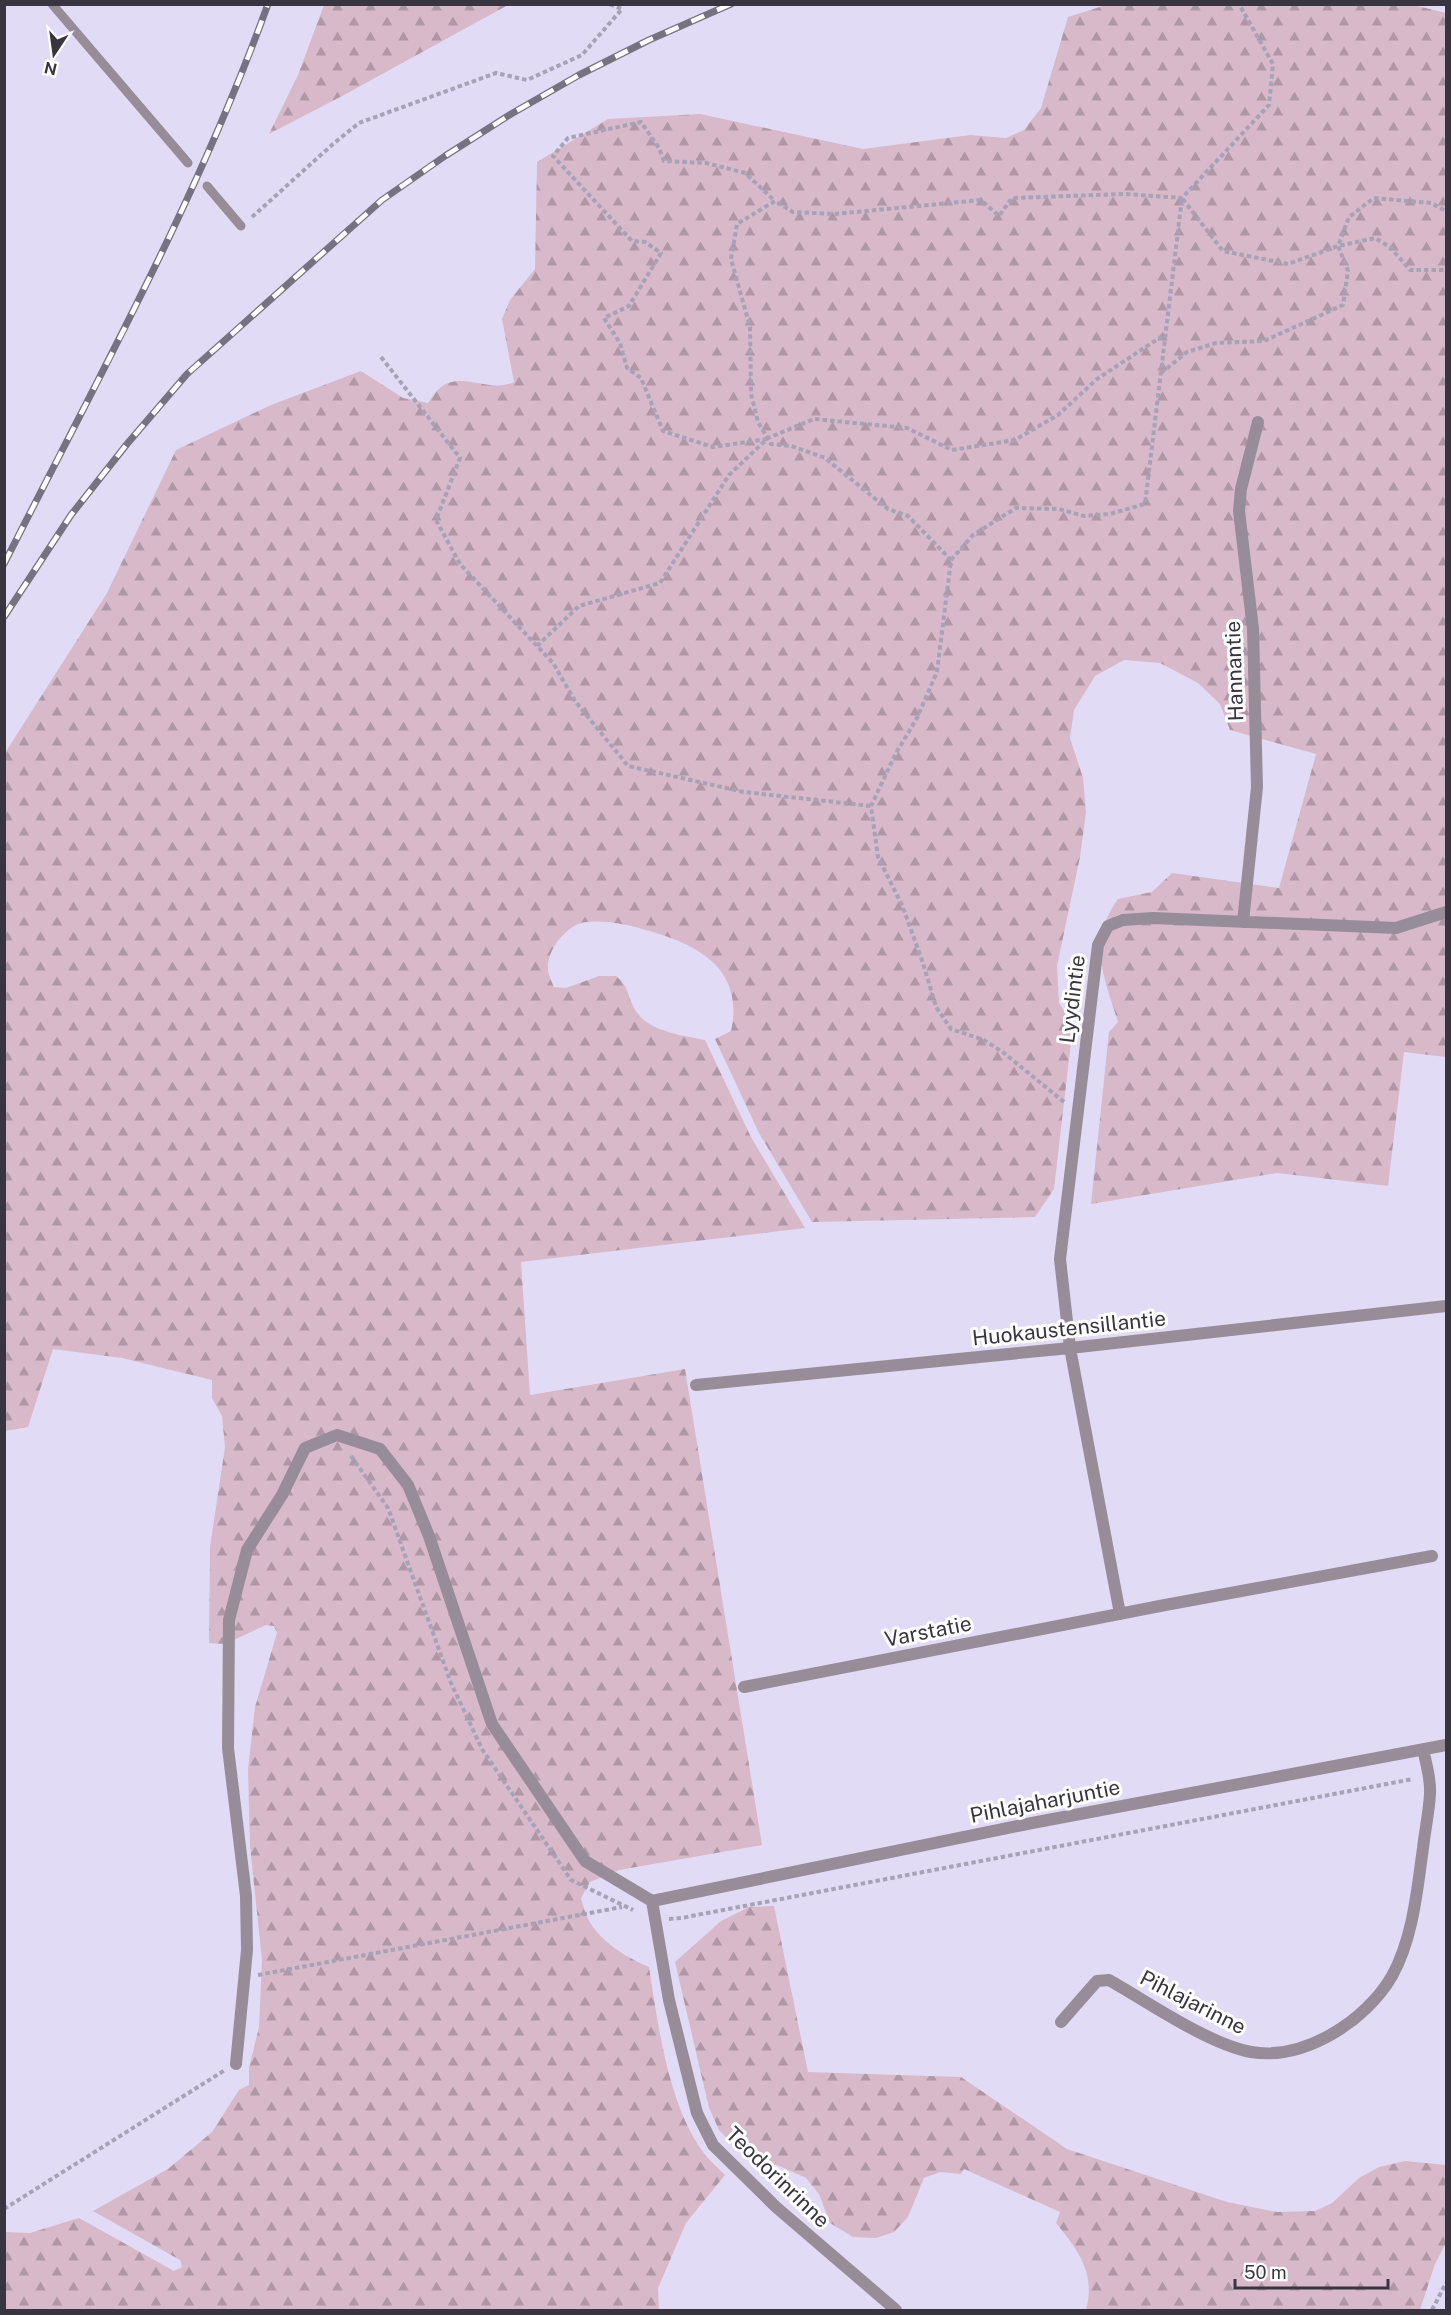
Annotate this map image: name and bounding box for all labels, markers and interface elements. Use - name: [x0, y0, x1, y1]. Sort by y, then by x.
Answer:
- north arrow: [24, 24, 84, 84]
- text: N: [43, 57, 59, 79]
- street label: Hannantie: [1220, 620, 1248, 722]
- street label: Lyydintie: [1054, 953, 1090, 1045]
- street label: Huokaustensillantie: [971, 1305, 1167, 1351]
- street label: Varstatie: [882, 1610, 974, 1652]
- street label: Pihlajaharjuntie: [968, 1774, 1122, 1828]
- street label: Pihlajarinne: [1136, 1965, 1250, 2039]
- street label: Teodorinrinne: [721, 2121, 835, 2233]
- scale bar: [1235, 2252, 1388, 2290]
- text: 50 m: [1244, 2262, 1287, 2283]

